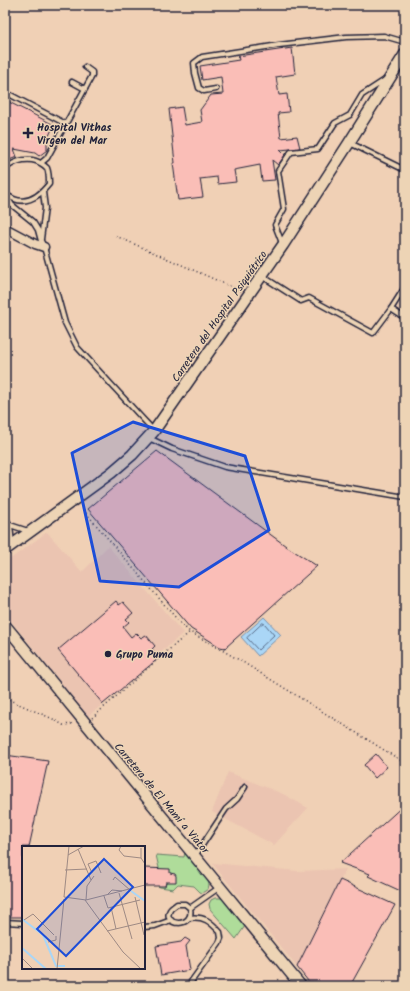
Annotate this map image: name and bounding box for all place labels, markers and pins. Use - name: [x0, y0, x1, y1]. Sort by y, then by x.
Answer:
- place label: Hospital Vithas Virgen del Mar: [37, 119, 112, 150]
- marker: Hospital Vithas Virgen del Mar: [22, 127, 34, 139]
- place label: Grupo Puma: [116, 646, 173, 664]
- marker: Grupo Puma: [103, 649, 113, 659]

